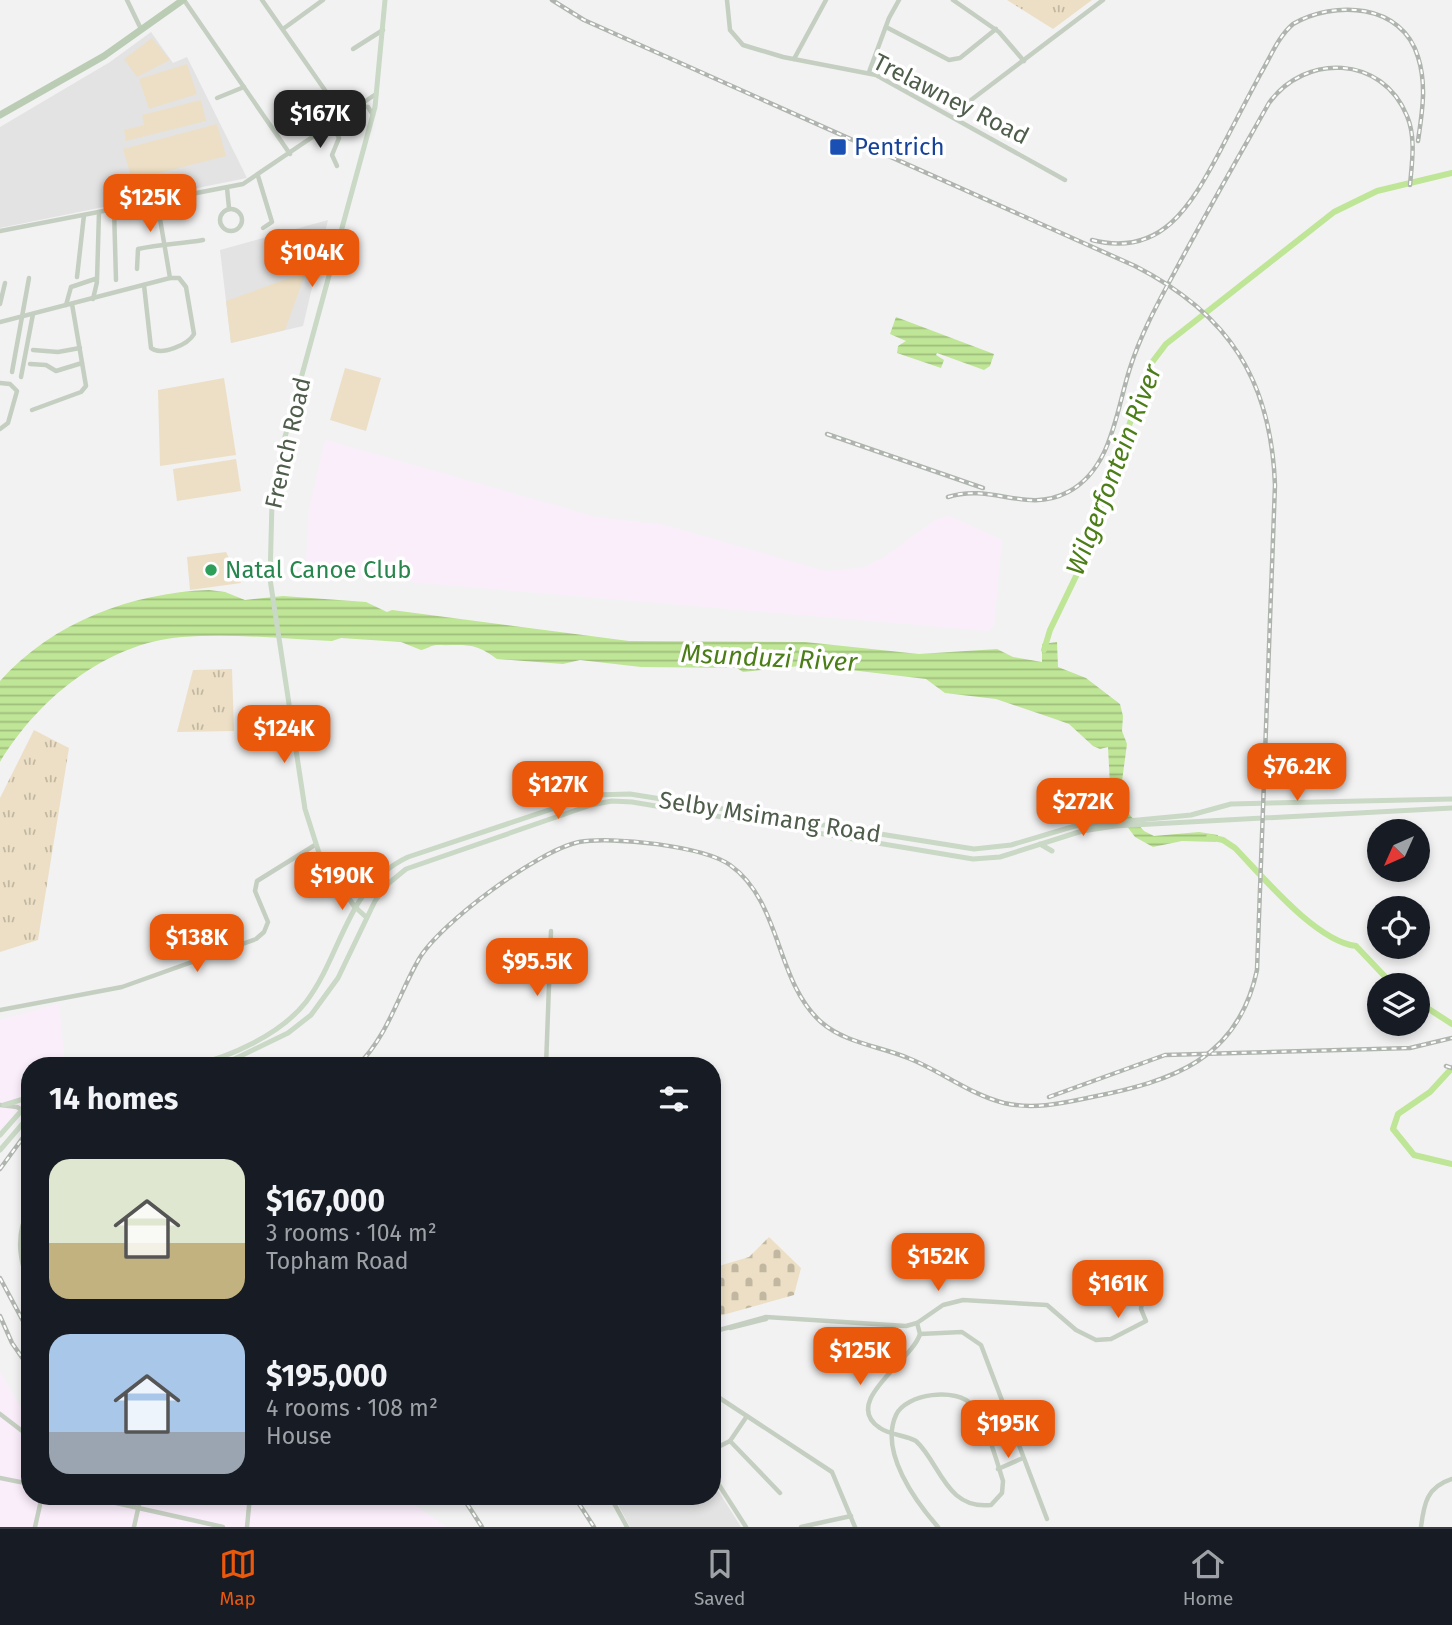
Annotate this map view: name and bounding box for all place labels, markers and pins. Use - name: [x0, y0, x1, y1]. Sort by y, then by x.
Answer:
- pin: $167K: [271, 90, 369, 150]
- place label: Pentrich: [854, 133, 945, 161]
- marker: Pentrich: [828, 137, 848, 157]
- pin: $125K: [101, 174, 199, 234]
- pin: $104K: [263, 230, 361, 289]
- place label: Natal Canoe Club: [225, 556, 411, 584]
- marker: Natal Canoe Club: [203, 562, 219, 578]
- pin: $124K: [235, 706, 333, 765]
- pin: $76.2K: [1240, 744, 1354, 803]
- pin: $127K: [509, 762, 607, 821]
- pin: $272K: [1034, 778, 1132, 838]
- pin: $190K: [293, 852, 391, 912]
- pin: $138K: [148, 914, 246, 974]
- pin: $95.5K: [480, 939, 594, 998]
- pin: $152K: [889, 1234, 987, 1293]
- pin: $161K: [1069, 1260, 1167, 1320]
- pin: $125K: [811, 1328, 909, 1387]
- pin: $195K: [959, 1400, 1057, 1460]

